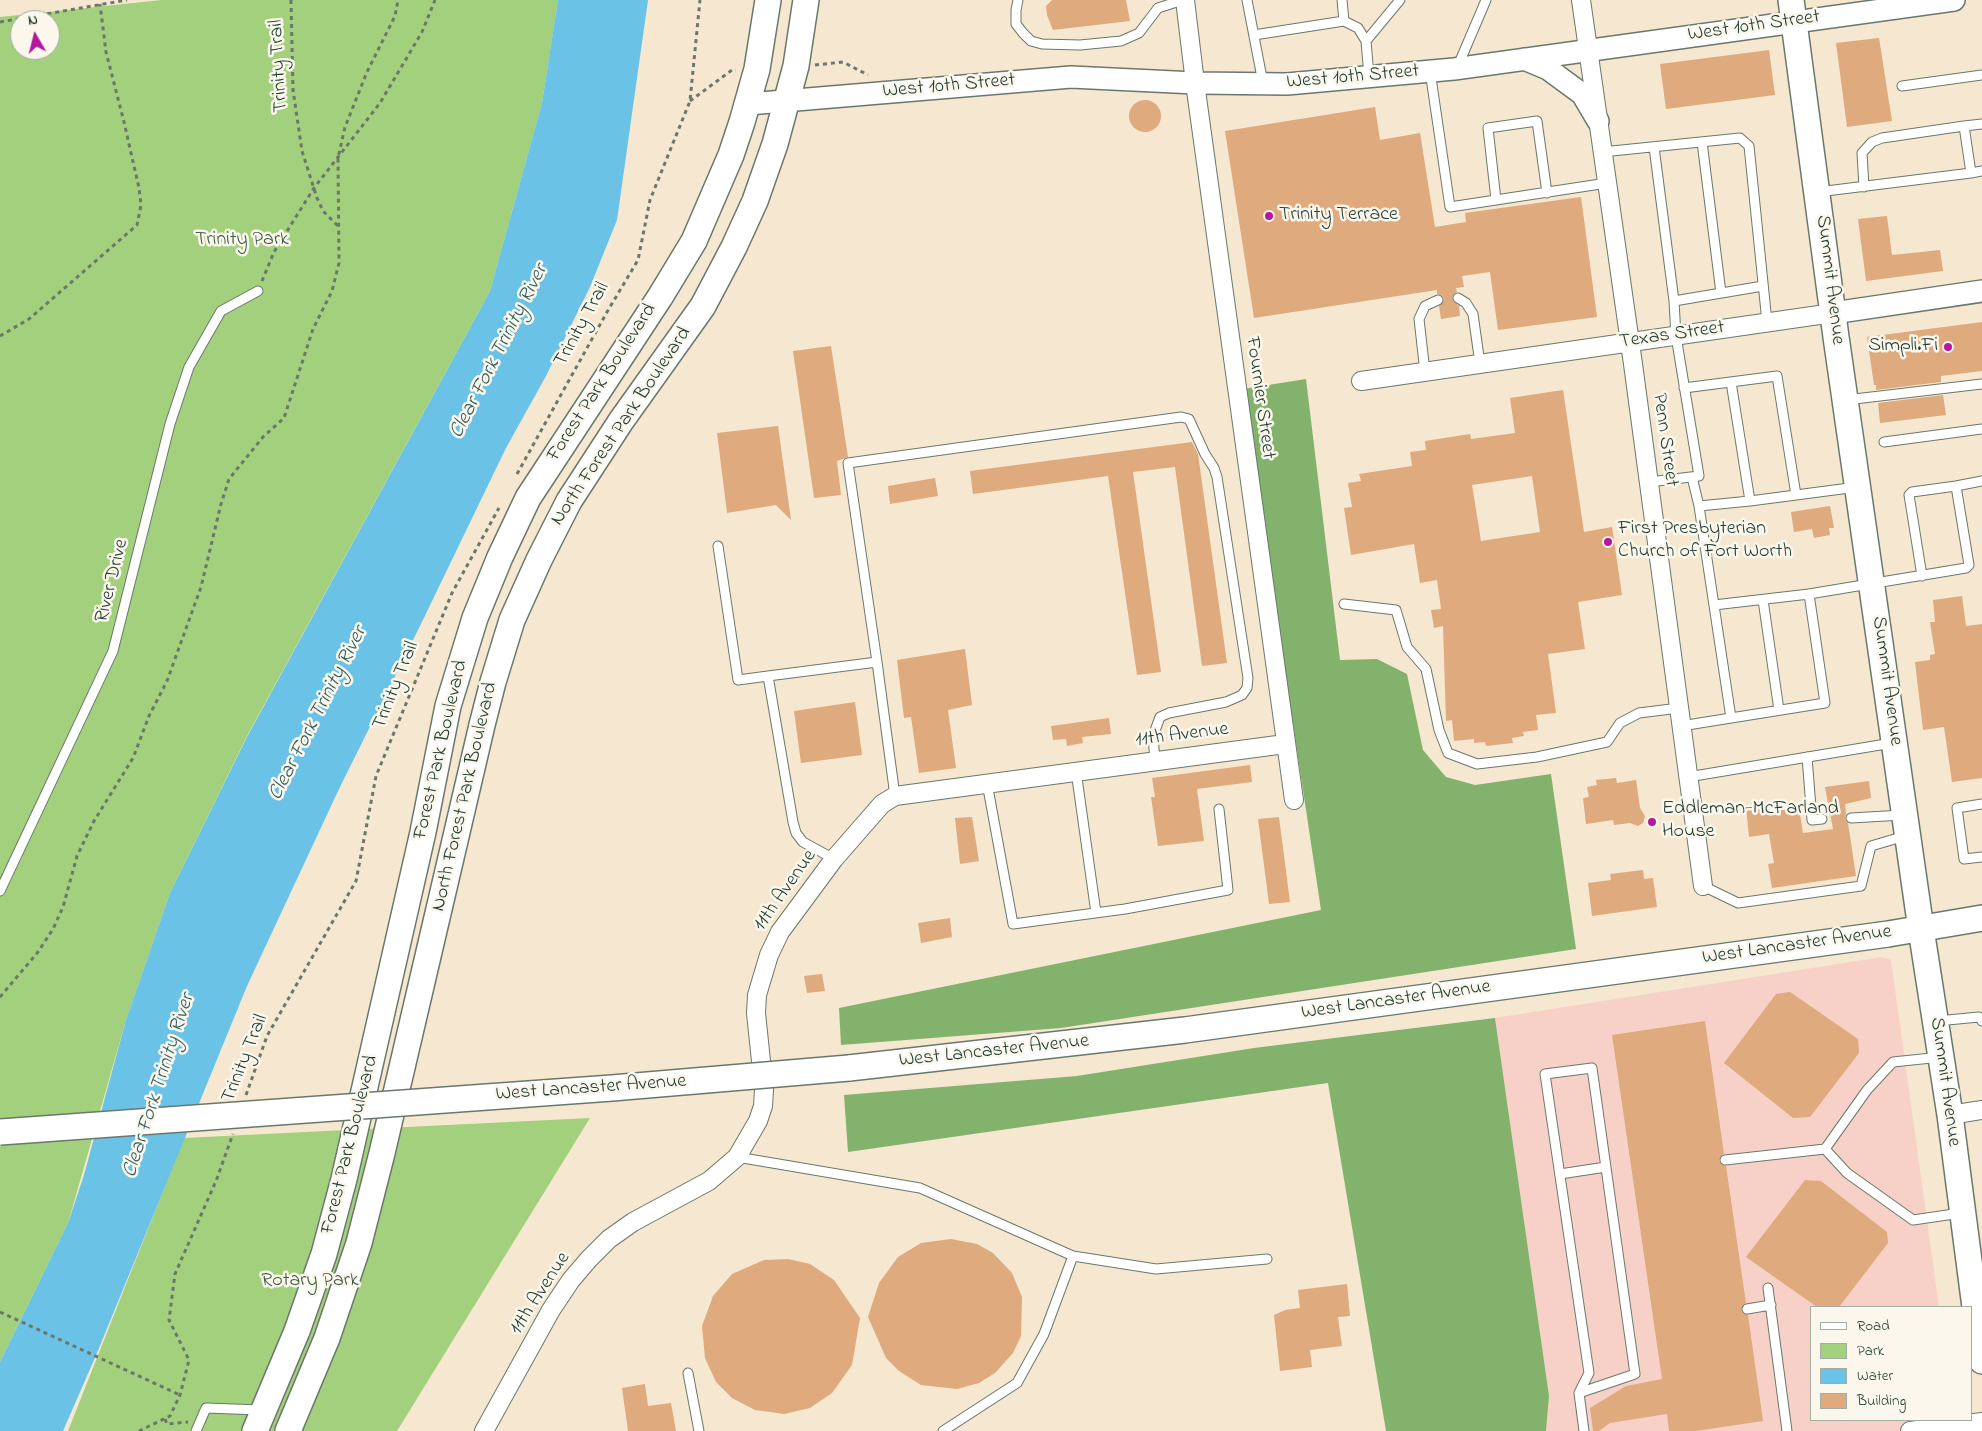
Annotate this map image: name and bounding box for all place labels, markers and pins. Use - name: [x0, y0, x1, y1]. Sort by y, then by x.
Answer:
- place label: Trinity Terrace: [1279, 204, 1398, 228]
- marker: Trinity Terrace: [1263, 210, 1275, 222]
- place label: Simpli.Fi: [1868, 335, 1938, 359]
- marker: Simpli.Fi: [1942, 341, 1954, 353]
- place label: First Presbyterian Church of Fort Worth: [1618, 518, 1792, 565]
- marker: First Presbyterian Church of Fort Worth: [1602, 536, 1614, 548]
- place label: Eddleman-McFarland House: [1662, 798, 1839, 845]
- marker: Eddleman-McFarland House: [1646, 816, 1658, 828]

